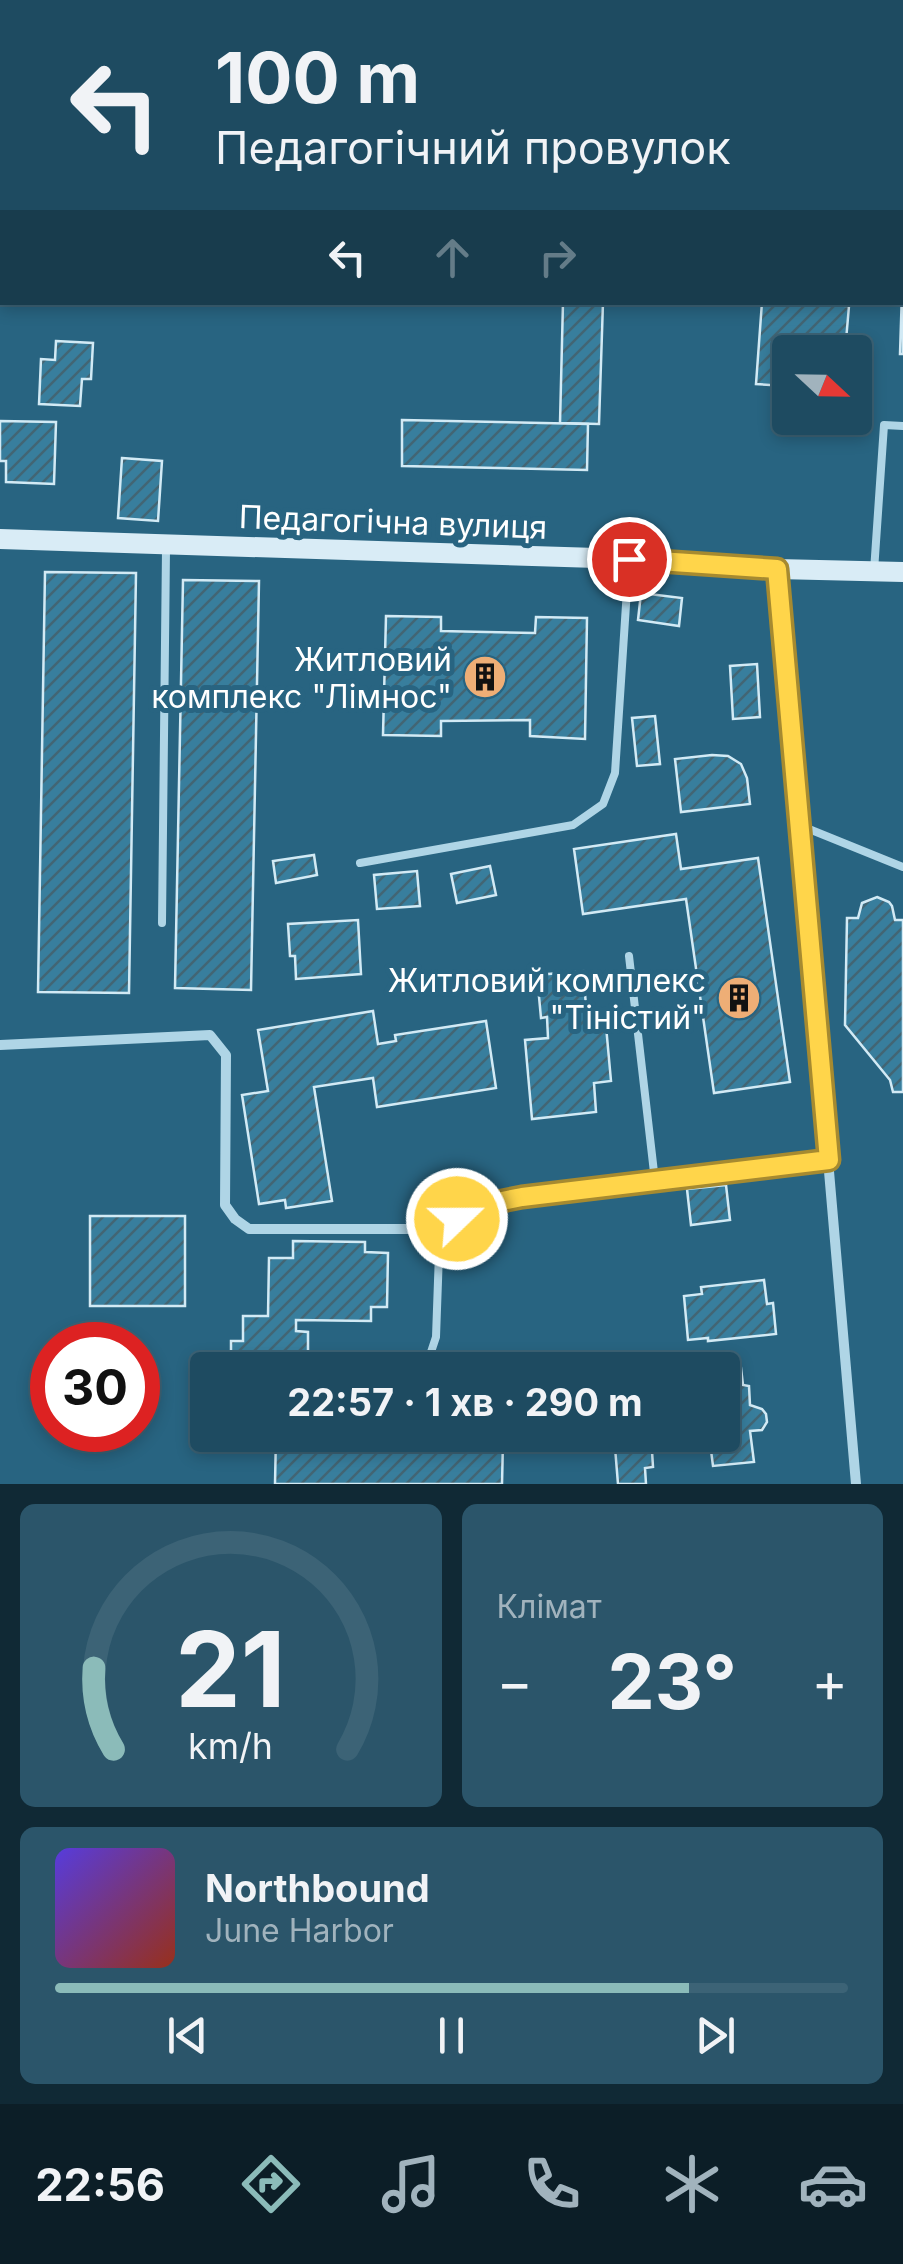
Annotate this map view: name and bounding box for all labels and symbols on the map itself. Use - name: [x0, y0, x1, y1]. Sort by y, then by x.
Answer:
- north arrow: [772, 335, 872, 435]
- street label: Педагогічна вулиця: [238, 497, 548, 547]
- pin: [587, 517, 672, 602]
- place label: Житловий комплекс "Лімнос": [151, 640, 452, 716]
- building icon: Житловий комплекс "Лімнос": [462, 654, 508, 700]
- place label: Житловий комплекс "Тіністий": [388, 961, 706, 1037]
- building icon: Житловий комплекс "Тіністий": [716, 975, 762, 1021]
- position arrow: [405, 1167, 509, 1271]
- speed limit sign: 30: [30, 1322, 160, 1452]

